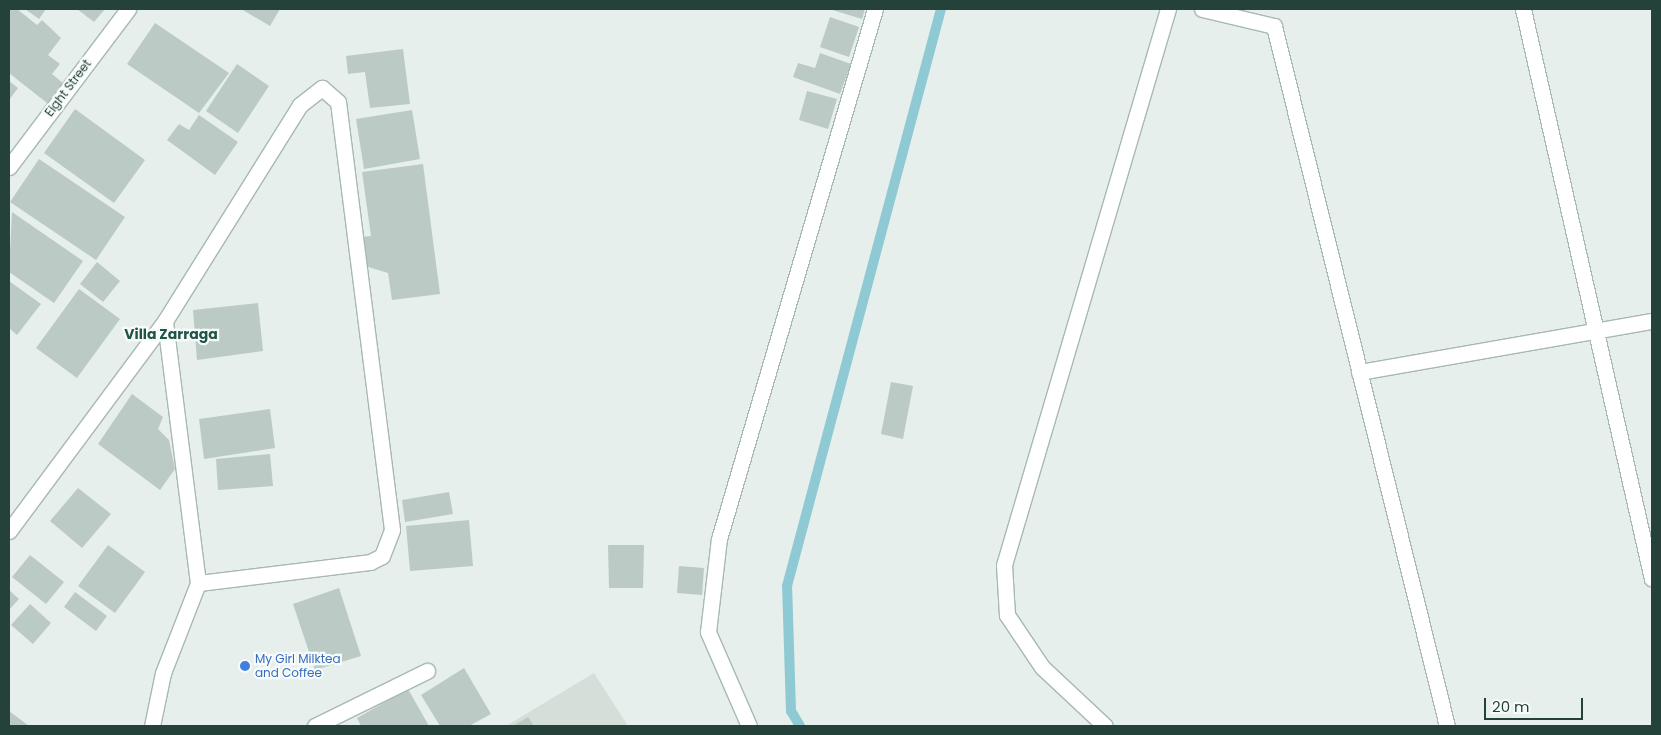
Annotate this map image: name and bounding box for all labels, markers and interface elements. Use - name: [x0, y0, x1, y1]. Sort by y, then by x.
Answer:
- street label: Eight Street: [42, 57, 94, 119]
- district label: Villa Zarraga: [124, 326, 218, 342]
- place label: My Girl Milktea and Coffee: [255, 652, 341, 680]
- marker: My Girl Milktea and Coffee: [239, 660, 251, 672]
- scale bar: [1486, 688, 1585, 720]
- text: 20 m: [1492, 696, 1530, 717]

